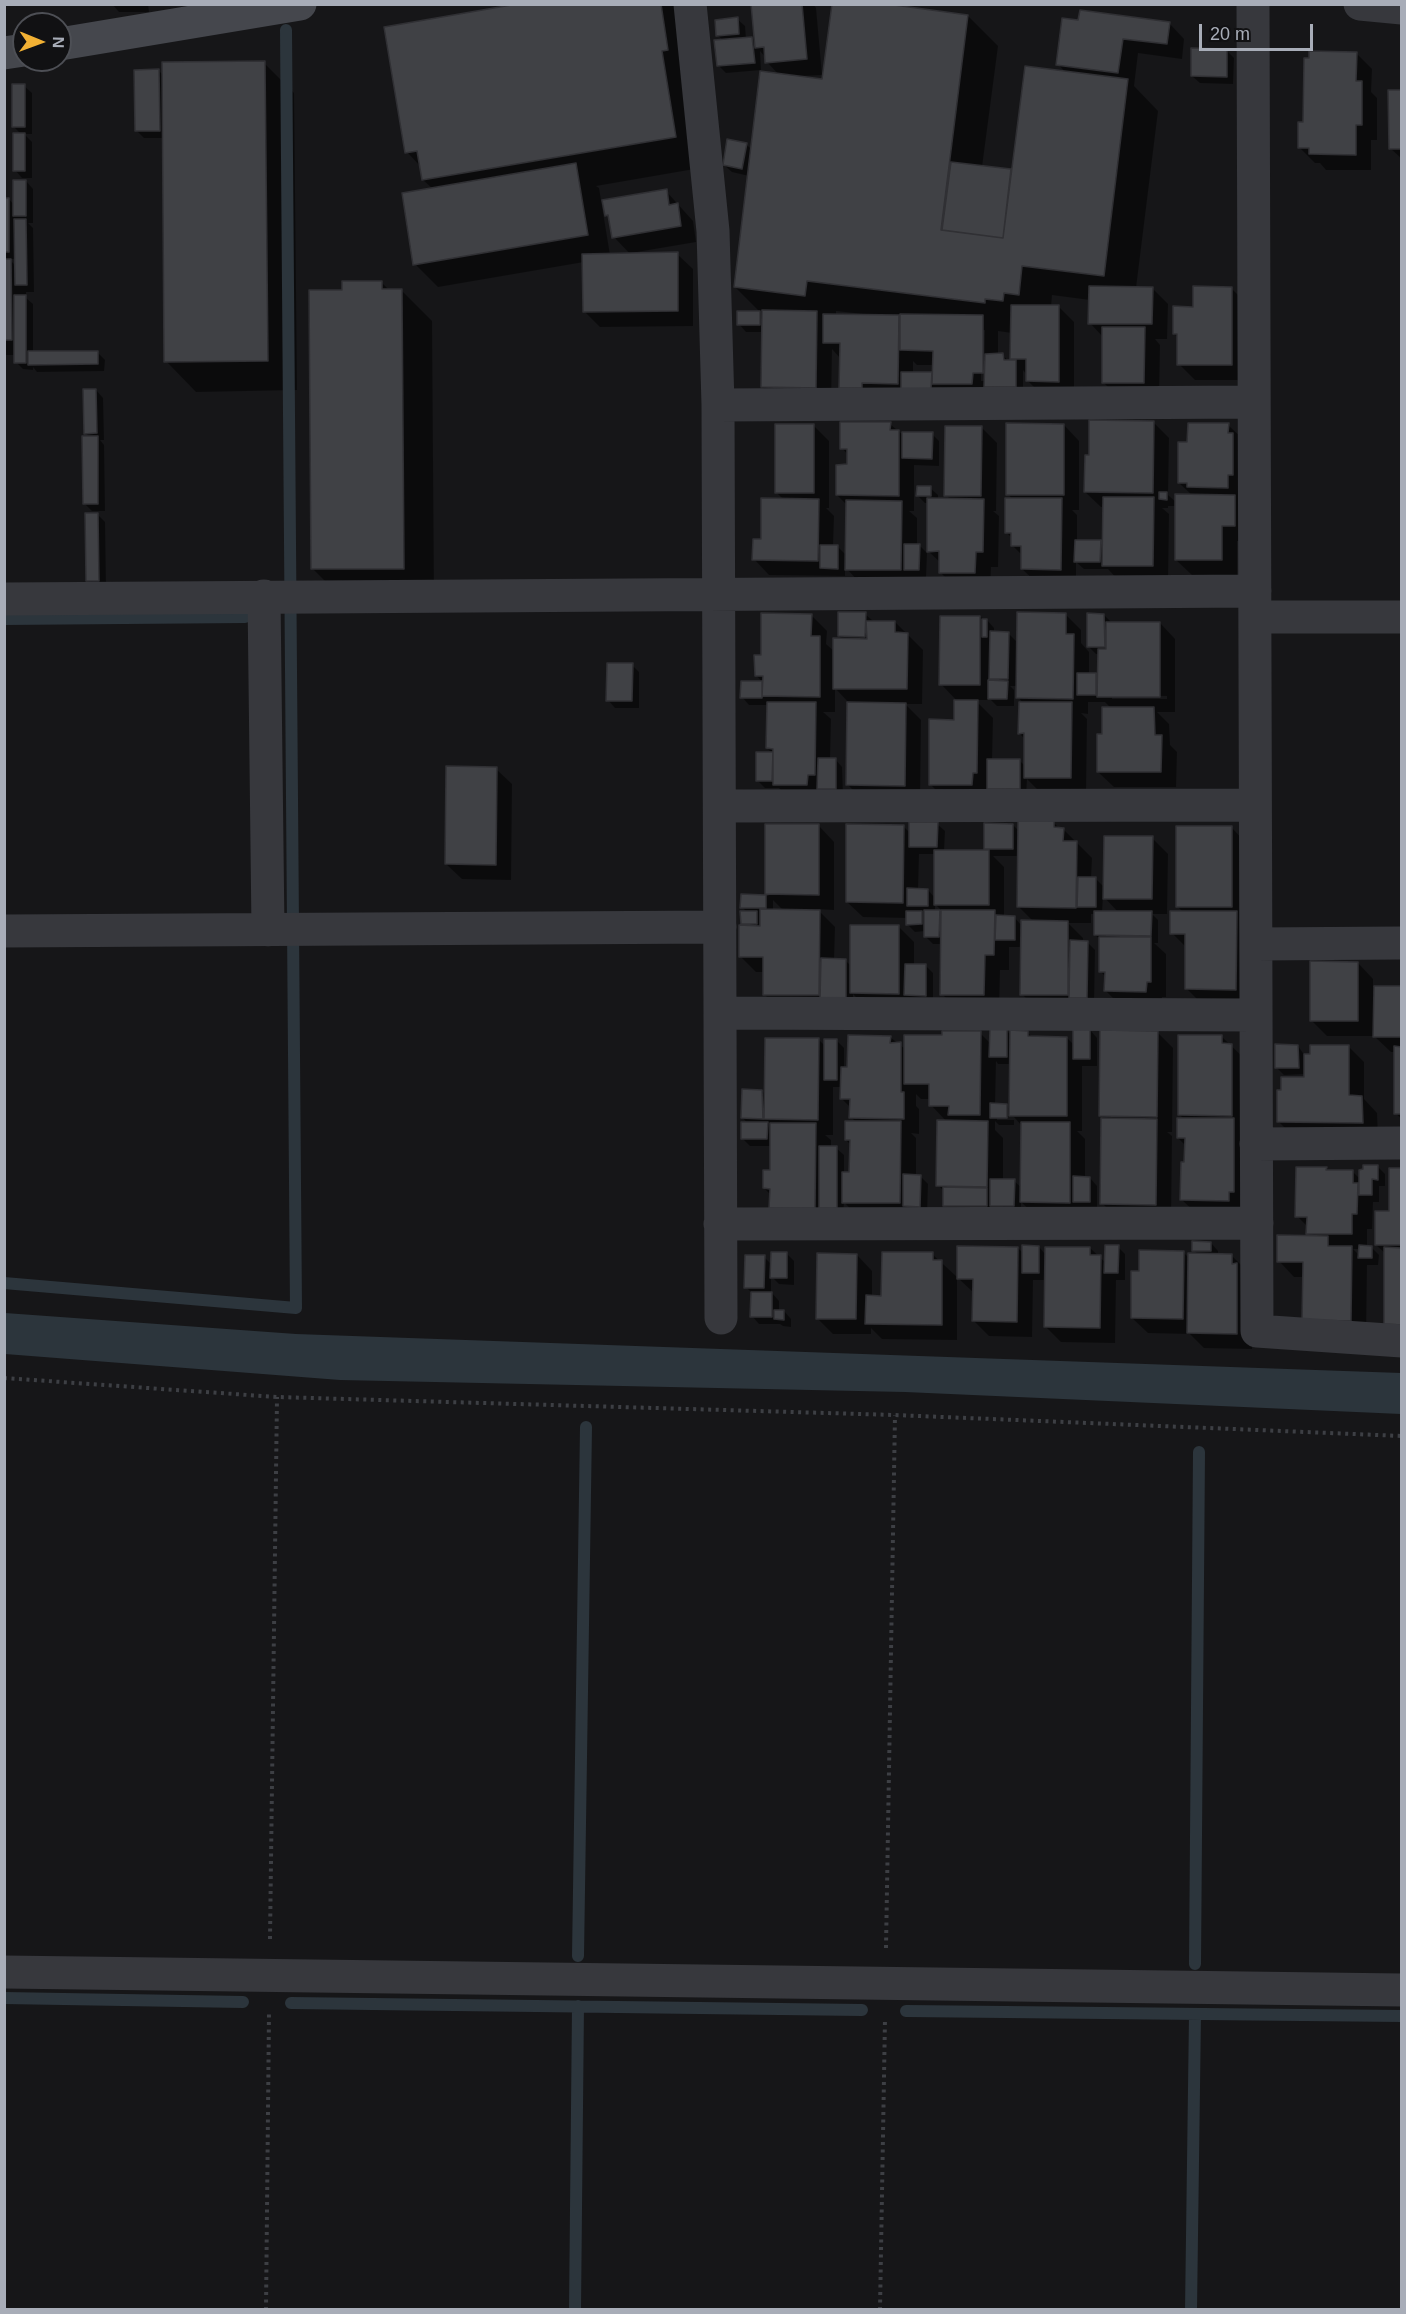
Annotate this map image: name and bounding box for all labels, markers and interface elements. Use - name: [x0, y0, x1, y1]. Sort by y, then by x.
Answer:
- north arrow: [12, 12, 72, 72]
- scale bar: [1202, 12, 1316, 50]
- text: 20 m: [1210, 24, 1250, 44]
- text: N: [50, 36, 67, 48]

